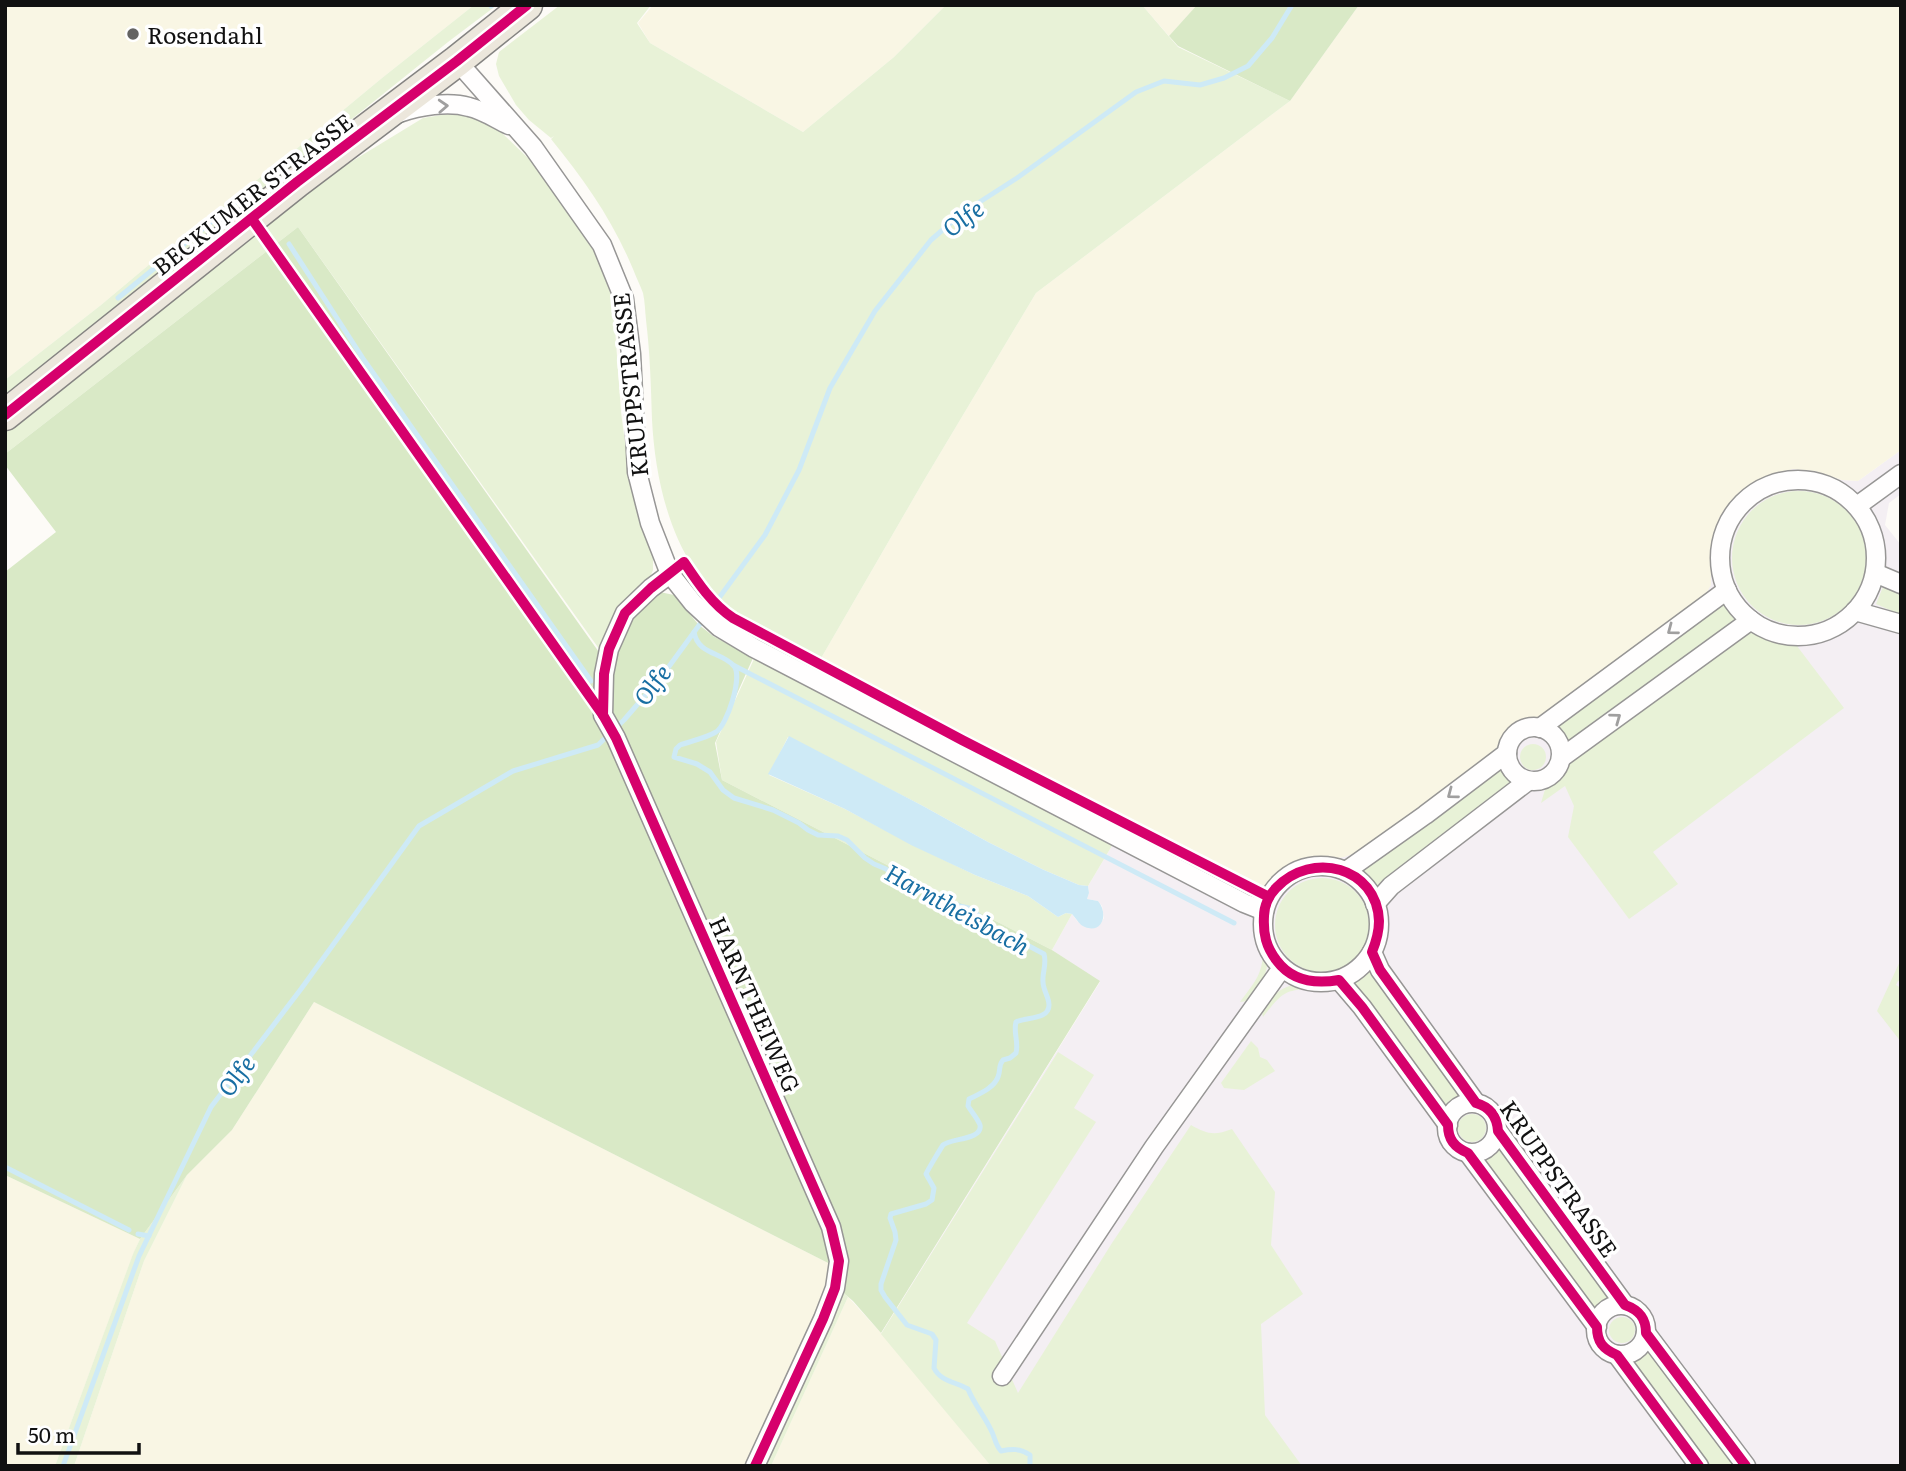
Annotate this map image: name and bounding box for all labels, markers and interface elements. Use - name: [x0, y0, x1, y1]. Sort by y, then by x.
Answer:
- place label: Rosendahl: [147, 17, 263, 51]
- marker: Rosendahl: [125, 26, 141, 42]
- one-way arrow: [438, 98, 449, 113]
- street label: BECKUMER STRASSE: [145, 104, 359, 282]
- water label: Olfe: [934, 190, 990, 244]
- street label: KRUPPSTRASSE: [602, 291, 656, 479]
- one-way arrow: [1667, 622, 1680, 635]
- water label: Olfe: [624, 656, 678, 712]
- one-way arrow: [1608, 714, 1621, 726]
- one-way arrow: [1448, 785, 1460, 798]
- water label: Harntheisbach: [879, 854, 1037, 962]
- street label: HARNTHEIWEG: [702, 911, 810, 1097]
- water label: Olfe: [208, 1047, 262, 1103]
- street label: KRUPPSTRASSE: [1493, 1092, 1627, 1264]
- scale bar: [18, 1412, 138, 1456]
- text: 50 m: [28, 1418, 75, 1449]

